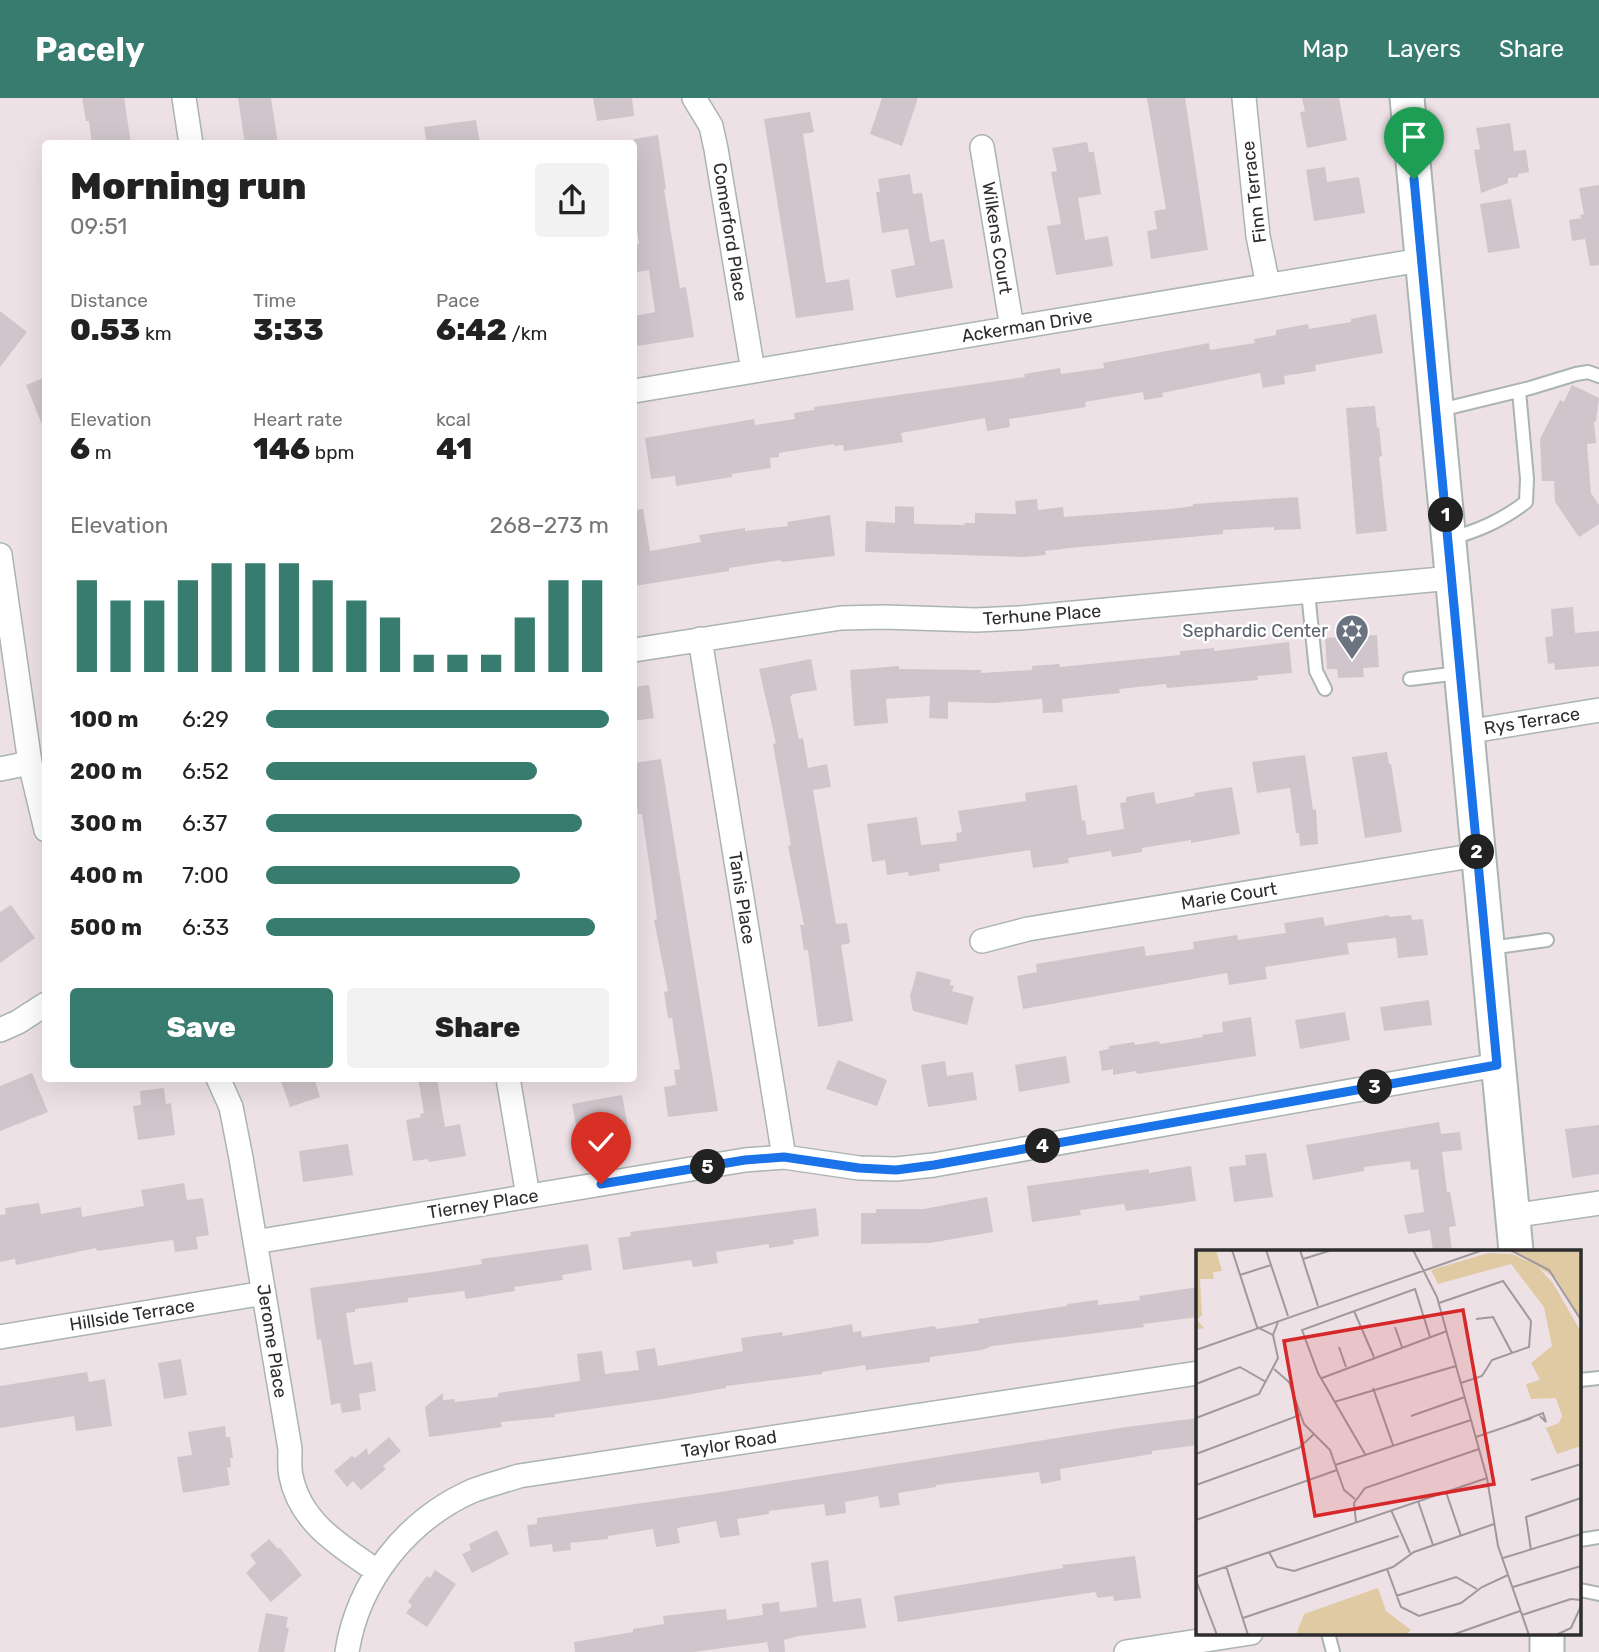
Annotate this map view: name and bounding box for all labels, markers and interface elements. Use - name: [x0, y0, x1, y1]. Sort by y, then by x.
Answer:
- text: Pacely: [35, 30, 145, 69]
- text: Map: [1302, 35, 1349, 63]
- text: Layers: [1387, 35, 1461, 63]
- text: Share: [1499, 35, 1564, 63]
- pin: [1384, 107, 1444, 179]
- icon: arrive: [1395, 118, 1433, 156]
- street label: Finn Terrace: [1237, 140, 1271, 244]
- street label: Comerford Place: [708, 161, 752, 303]
- text: Morning run: [70, 163, 307, 209]
- button: share: [535, 163, 609, 237]
- street label: Wilkens Court: [977, 180, 1017, 296]
- text: 09:51: [70, 212, 127, 240]
- text: Distance: [70, 289, 148, 312]
- text: Time: [253, 289, 296, 312]
- text: Pace: [436, 289, 480, 312]
- street label: Ackerman Drive: [960, 305, 1094, 347]
- text: 0.53: [70, 312, 140, 348]
- text: 3:33: [253, 312, 324, 348]
- text: 6:42: [436, 312, 507, 348]
- text: km: [140, 322, 172, 345]
- text: /km: [507, 322, 547, 345]
- text: Elevation: [70, 408, 151, 431]
- text: Heart rate: [253, 408, 343, 431]
- text: kcal: [436, 408, 471, 431]
- text: 6: [70, 431, 90, 467]
- text: 146: [253, 431, 310, 467]
- text: 41: [436, 431, 472, 467]
- text: m: [90, 441, 112, 464]
- text: bpm: [310, 441, 354, 464]
- pin: 1: [1428, 498, 1464, 532]
- text: 1: [1441, 503, 1450, 526]
- text: Elevation: [70, 511, 169, 539]
- text: 268–273 m: [490, 511, 609, 539]
- street label: Terhune Place: [982, 600, 1102, 630]
- synagogue icon: Sephardic Center: [1333, 612, 1371, 661]
- place label: Sephardic Center: [1182, 620, 1328, 642]
- street label: Rys Terrace: [1482, 703, 1582, 739]
- text: 100 m: [70, 705, 139, 733]
- text: 6:29: [182, 705, 229, 733]
- text: 200 m: [70, 757, 142, 785]
- text: 6:52: [182, 757, 229, 785]
- text: 300 m: [70, 809, 142, 837]
- text: 6:37: [182, 809, 227, 837]
- pin: 2: [1460, 834, 1494, 870]
- text: 2: [1470, 840, 1483, 863]
- street label: Tanis Place: [724, 850, 760, 946]
- text: 400 m: [70, 861, 143, 889]
- text: 7:00: [182, 861, 229, 889]
- street label: Marie Court: [1179, 878, 1279, 914]
- text: 500 m: [70, 913, 142, 941]
- text: 6:33: [182, 913, 229, 941]
- button: Save: [70, 988, 333, 1068]
- button: Share: [347, 988, 609, 1068]
- pin: 3: [1358, 1070, 1392, 1104]
- text: 3: [1368, 1075, 1381, 1098]
- pin: [571, 1112, 631, 1184]
- icon: check: [582, 1123, 620, 1161]
- pin: 4: [1026, 1128, 1060, 1164]
- text: 4: [1036, 1134, 1049, 1157]
- pin: 5: [690, 1150, 726, 1184]
- text: 5: [701, 1155, 714, 1178]
- street label: Tierney Place: [426, 1184, 540, 1224]
- inset map: [1196, 1250, 1582, 1634]
- street label: Jerome Place: [252, 1283, 292, 1399]
- street label: Hillside Terrace: [68, 1294, 196, 1336]
- street label: Taylor Road: [680, 1426, 778, 1462]

